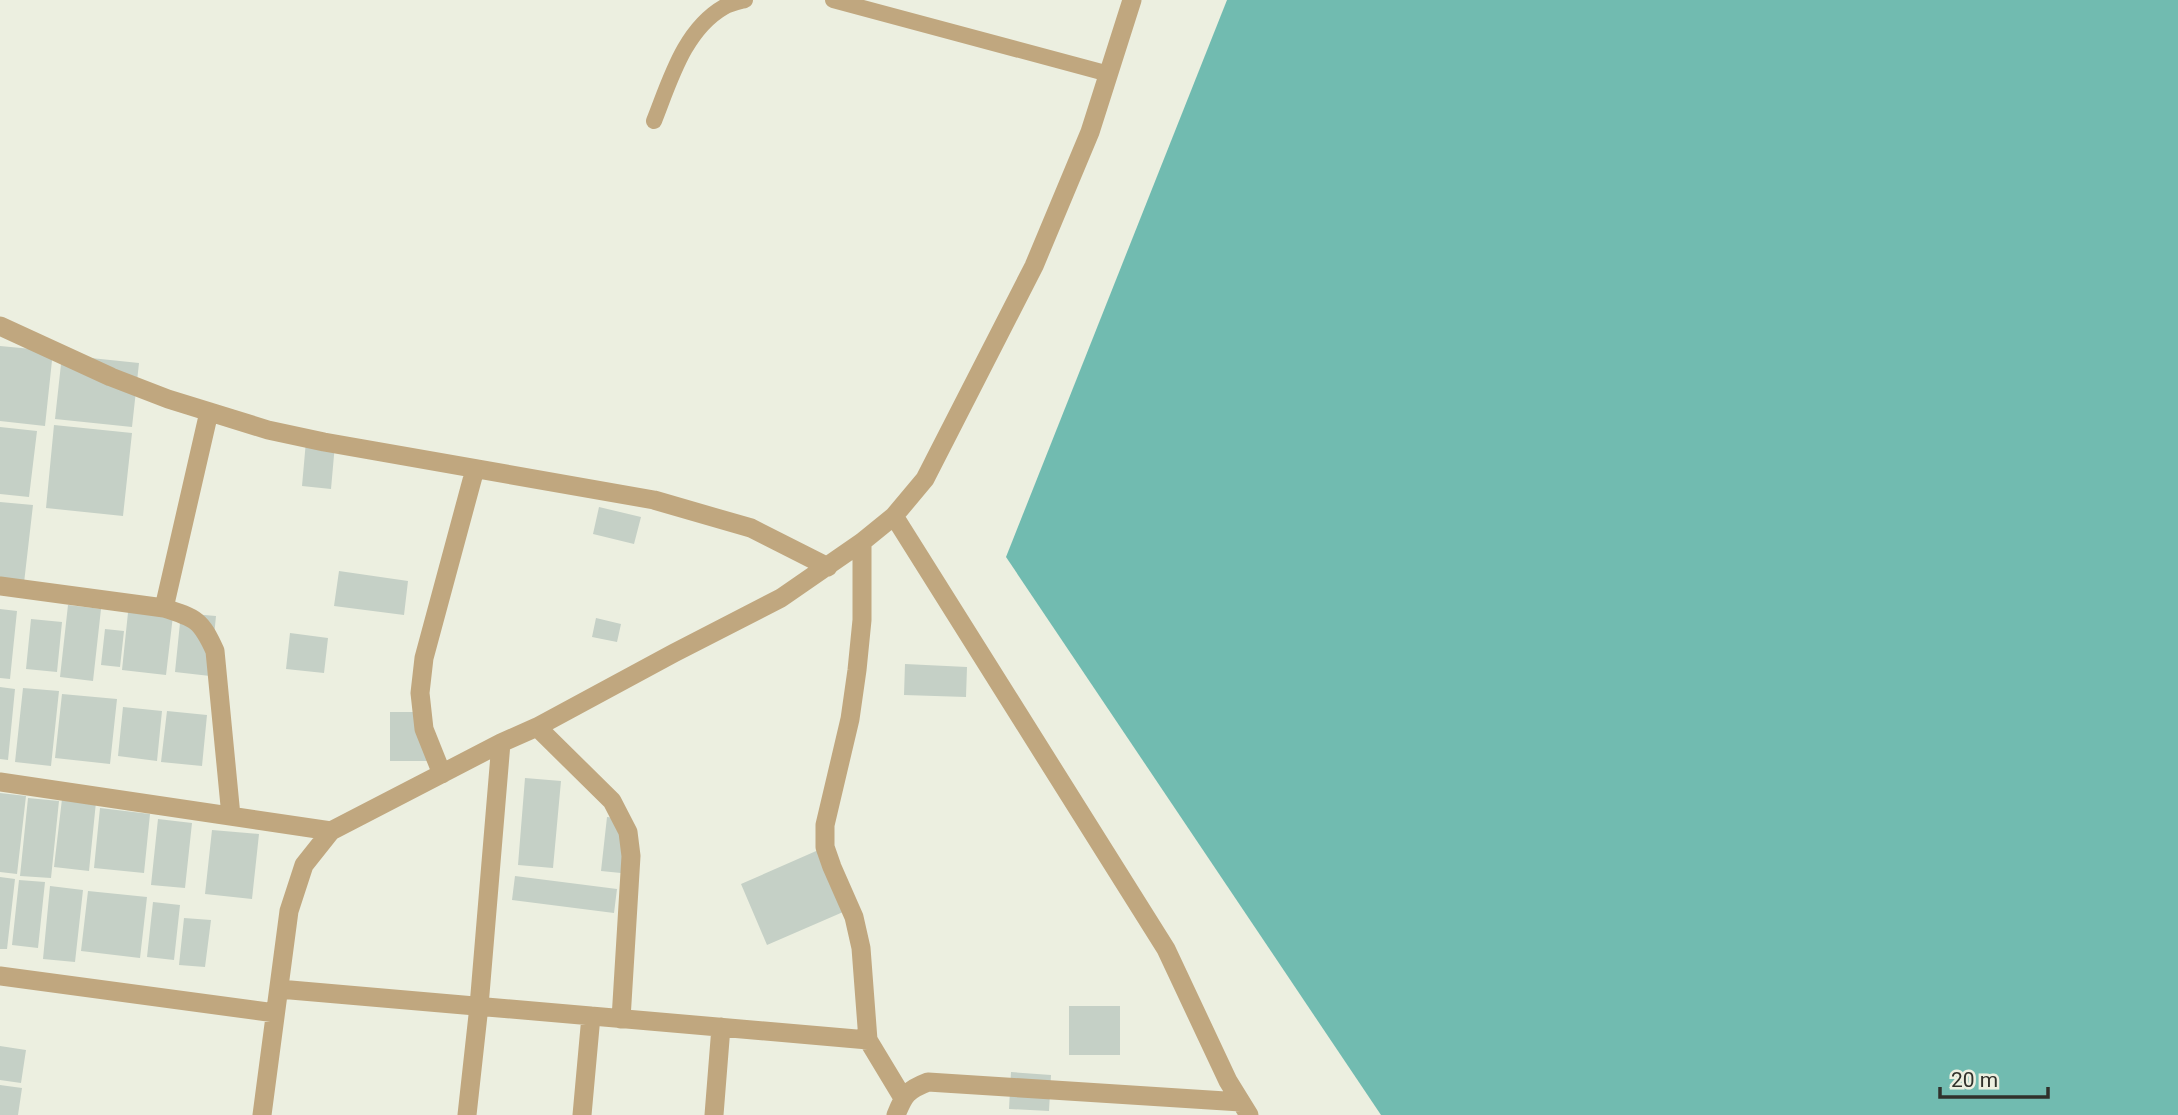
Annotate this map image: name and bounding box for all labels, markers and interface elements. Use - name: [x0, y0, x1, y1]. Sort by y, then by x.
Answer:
- scale bar: [1940, 1056, 2048, 1100]
- text: 20 m: [1951, 1068, 1998, 1092]

